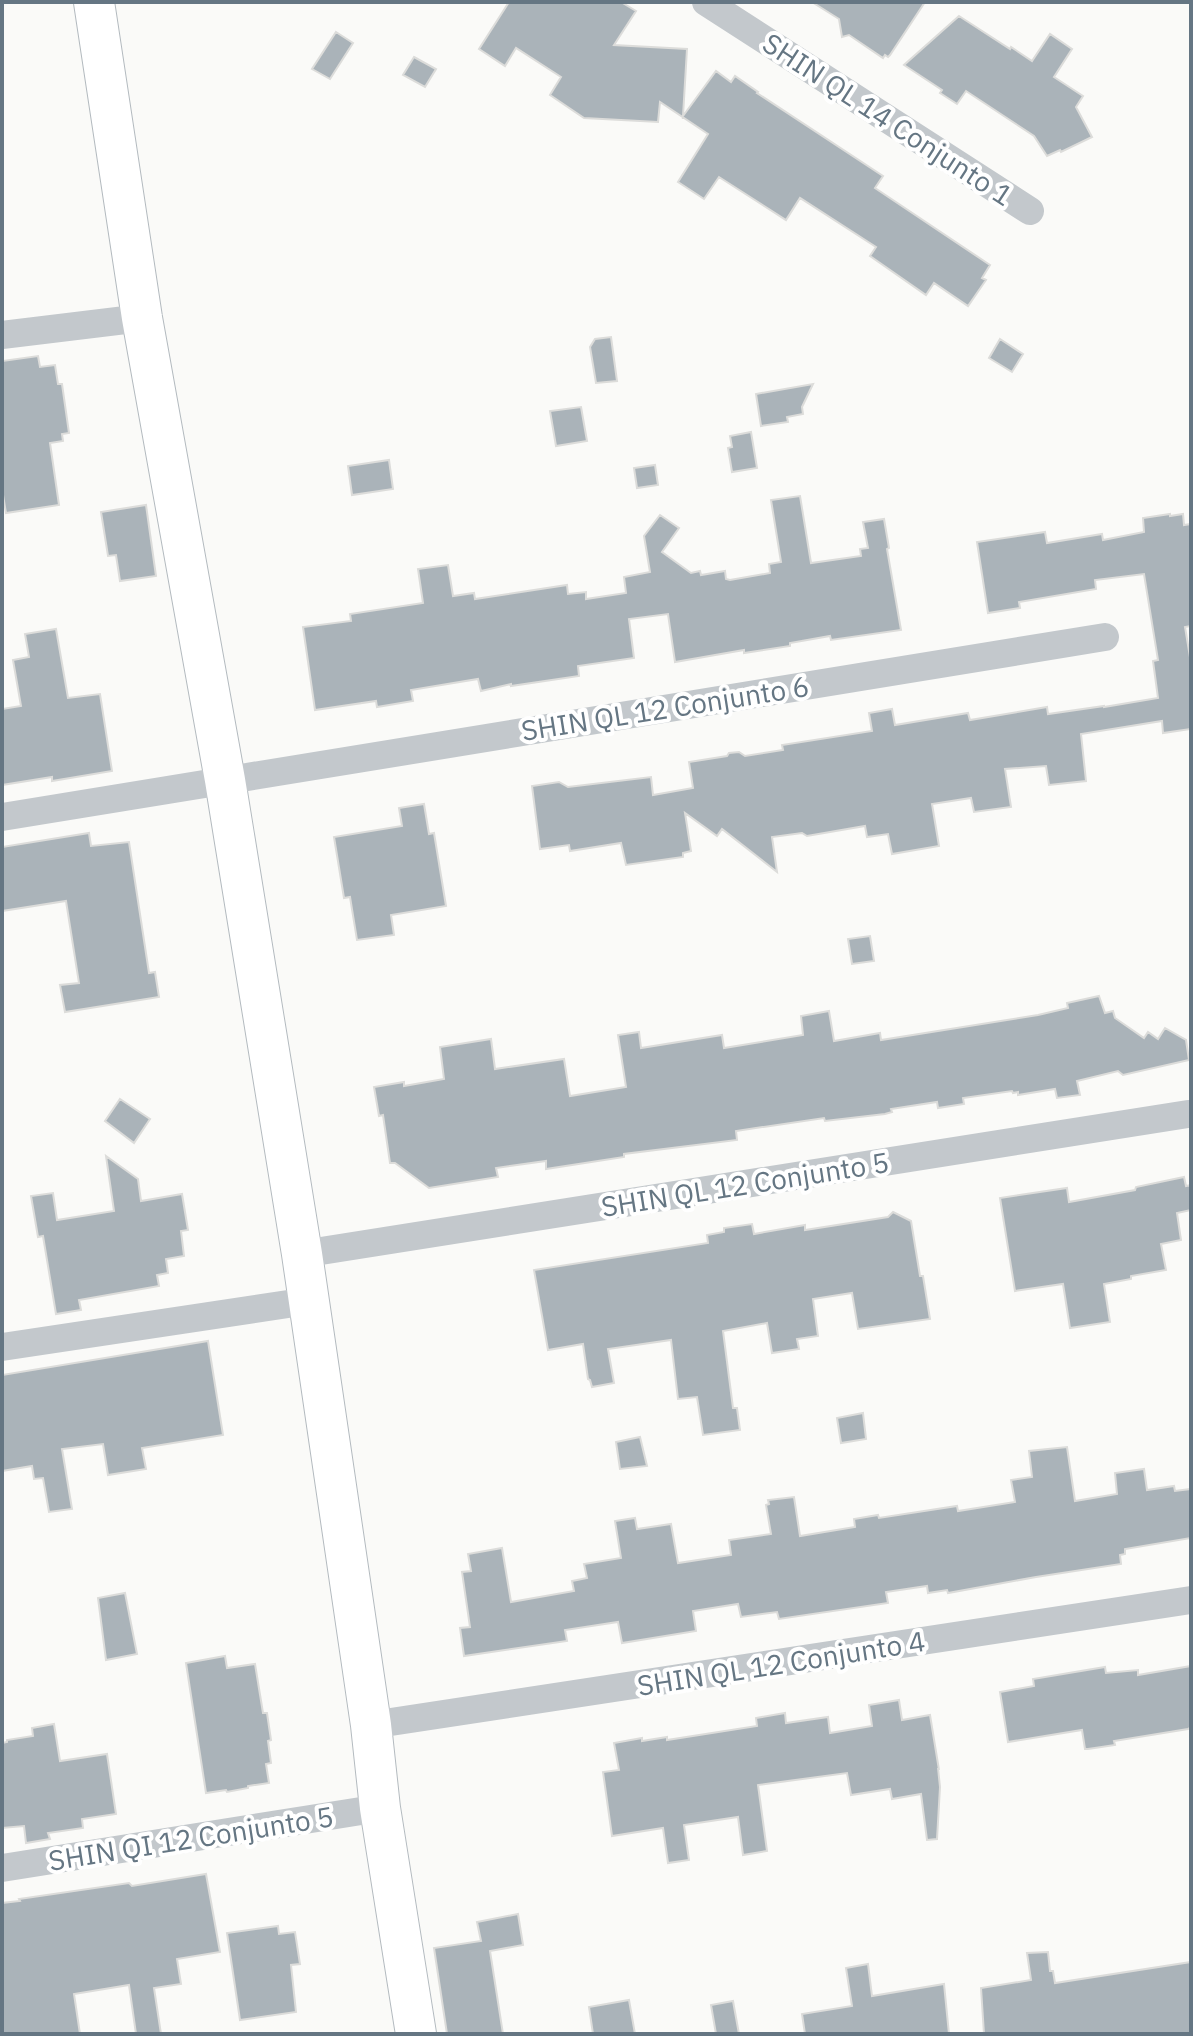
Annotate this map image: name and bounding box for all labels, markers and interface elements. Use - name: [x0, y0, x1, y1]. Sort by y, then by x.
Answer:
- street label: SHIN QL 14 Conjunto 1: [756, 24, 1020, 214]
- street label: SHIN QL 12 Conjunto 6: [518, 667, 812, 749]
- street label: SHIN QL 12 Conjunto 5: [598, 1143, 892, 1225]
- street label: SHIN QL 12 Conjunto 4: [634, 1622, 928, 1704]
- street label: SHIN QI 12 Conjunto 5: [46, 1797, 336, 1879]

